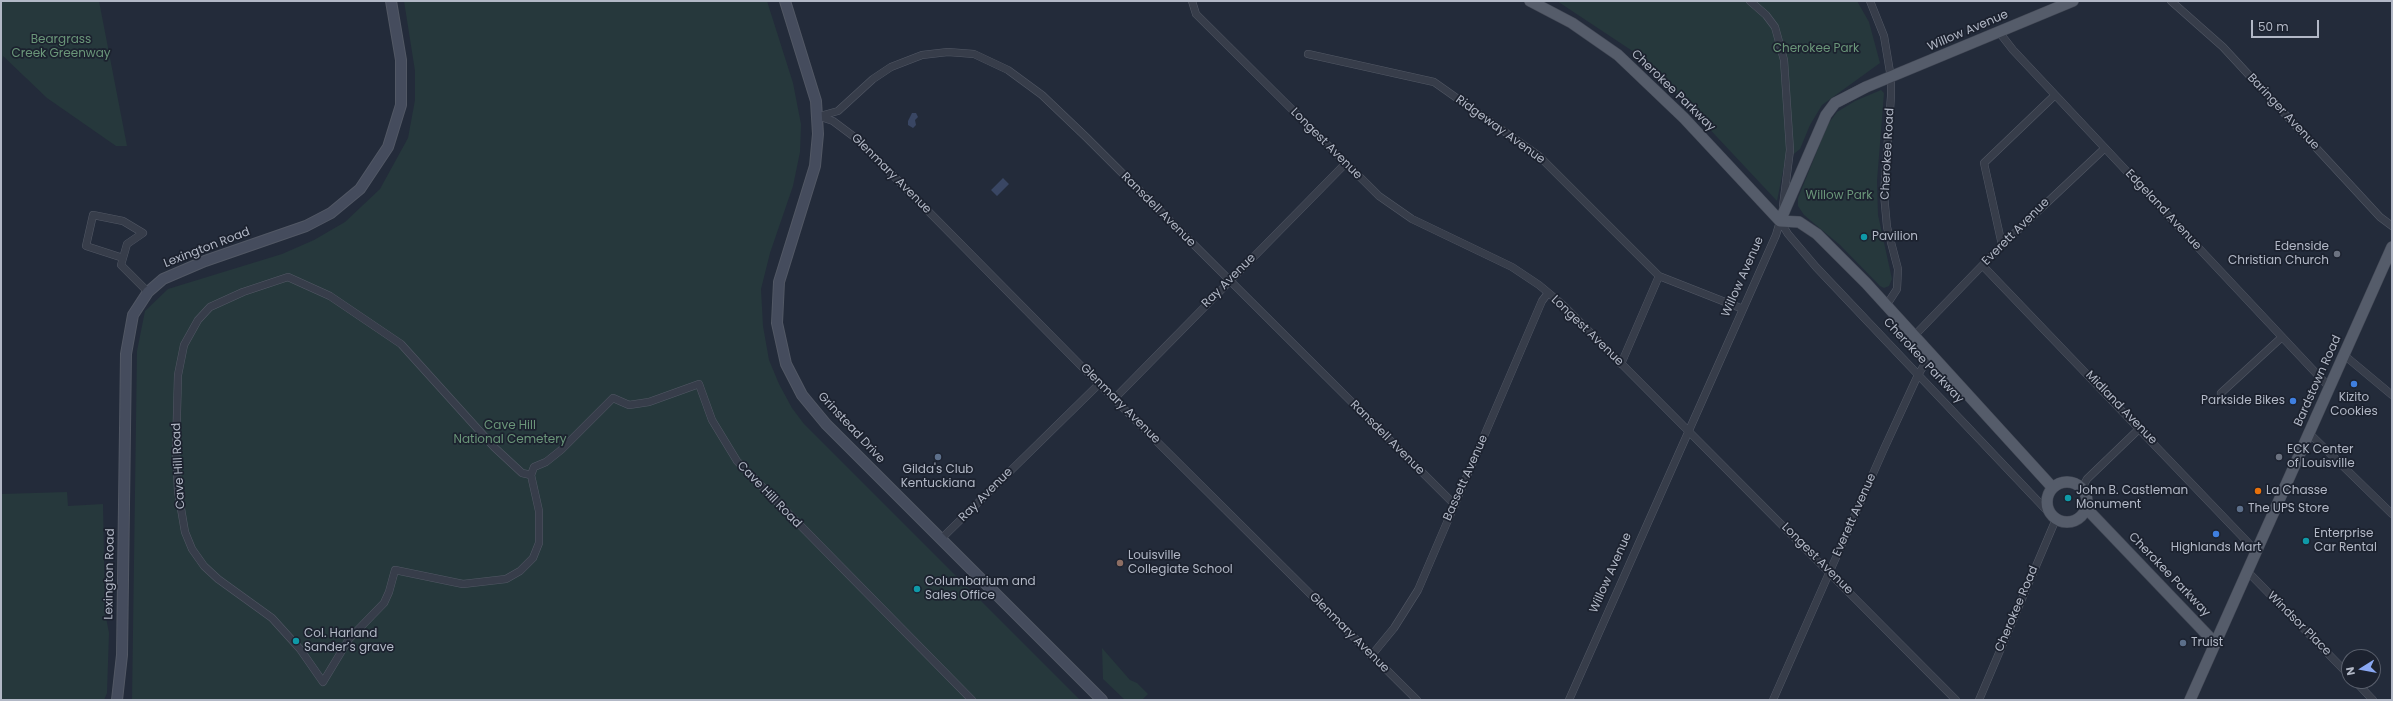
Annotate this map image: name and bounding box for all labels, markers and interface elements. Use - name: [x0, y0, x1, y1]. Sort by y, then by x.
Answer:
- street label: Willow Avenue: [1925, 8, 2011, 54]
- scale bar: [2253, 12, 2321, 38]
- text: 50 m: [2258, 18, 2289, 35]
- park label: Beargrass Creek Greenway: [11, 33, 111, 61]
- park label: Cherokee Park: [1773, 42, 1859, 56]
- street label: Cherokee Parkway: [1628, 47, 1718, 135]
- street label: Baringer Avenue: [2244, 71, 2322, 153]
- street label: Ridgeway Avenue: [1453, 93, 1547, 167]
- street label: Longest Avenue: [1287, 105, 1365, 183]
- street label: Cherokee Road: [1878, 108, 1898, 200]
- street label: Glenmary Avenue: [848, 131, 934, 217]
- street label: Edgeland Avenue: [2122, 167, 2204, 253]
- street label: Ransdell Avenue: [1118, 170, 1198, 250]
- park label: Willow Park: [1805, 189, 1873, 203]
- street label: Everett Avenue: [1979, 195, 2053, 269]
- street label: Lexington Road: [162, 225, 252, 271]
- place label: Pavilion: [1872, 230, 1918, 244]
- marker: Pavilion: [1859, 232, 1869, 242]
- street label: Willow Avenue: [1719, 235, 1767, 319]
- place label: Edenside Christian Church: [2228, 240, 2329, 268]
- marker: Edenside Christian Church: [2332, 249, 2342, 259]
- street label: Ray Avenue: [1199, 251, 1259, 311]
- street label: Longest Avenue: [1548, 293, 1626, 369]
- street label: Cherokee Parkway: [1880, 315, 1966, 407]
- street label: Bardstown Road: [2291, 333, 2345, 429]
- street label: Glenmary Avenue: [1077, 361, 1163, 447]
- street label: Midland Avenue: [2082, 368, 2160, 448]
- marker: Kizito Cookies: [2349, 379, 2359, 389]
- street label: Grinstead Drive: [814, 389, 888, 467]
- place label: Kizito Cookies: [2330, 391, 2378, 419]
- place label: Parkside Bikes: [2201, 394, 2285, 408]
- marker: Parkside Bikes: [2288, 396, 2298, 406]
- street label: Ransdell Avenue: [1347, 398, 1427, 478]
- park label: Cave Hill National Cemetery: [453, 419, 567, 447]
- street label: Cave Hill Road: [170, 423, 188, 509]
- street label: Bassett Avenue: [1441, 433, 1491, 523]
- place label: ECK Center of Louisville: [2287, 443, 2355, 471]
- marker: Gilda's Club Kentuckiana: [933, 452, 943, 462]
- marker: ECK Center of Louisville: [2274, 452, 2284, 462]
- street label: Cave Hill Road: [734, 459, 804, 531]
- place label: Gilda's Club Kentuckiana: [901, 463, 975, 491]
- street label: Ray Avenue: [956, 465, 1016, 525]
- street label: Everett Avenue: [1830, 471, 1880, 559]
- place label: John B. Castleman Monument: [2076, 484, 2188, 512]
- place label: La Chasse: [2266, 484, 2328, 498]
- marker: La Chasse: [2253, 486, 2263, 496]
- marker: John B. Castleman Monument: [2063, 493, 2073, 503]
- place label: The UPS Store: [2248, 502, 2329, 516]
- marker: The UPS Store: [2235, 504, 2245, 514]
- street label: Longest Avenue: [1778, 520, 1856, 598]
- place label: Enterprise Car Rental: [2314, 527, 2377, 555]
- street label: Lexington Road: [102, 528, 118, 620]
- marker: Highlands Mart: [2211, 529, 2221, 539]
- street label: Cherokee Parkway: [2125, 530, 2213, 620]
- street label: Willow Avenue: [1587, 531, 1635, 615]
- marker: Enterprise Car Rental: [2301, 536, 2311, 546]
- place label: Highlands Mart: [2171, 541, 2261, 555]
- place label: Louisville Collegiate School: [1128, 549, 1233, 577]
- marker: Louisville Collegiate School: [1115, 558, 1125, 568]
- street label: Cherokee Road: [1992, 564, 2042, 654]
- place label: Columbarium and Sales Office: [925, 575, 1036, 603]
- marker: Columbarium and Sales Office: [912, 584, 922, 594]
- street label: Windsor Place: [2264, 589, 2334, 659]
- street label: Glenmary Avenue: [1306, 590, 1392, 676]
- place label: Col. Harland Sander’s grave: [304, 627, 394, 655]
- marker: Col. Harland Sander’s grave: [291, 636, 301, 646]
- place label: Truist: [2191, 636, 2223, 650]
- marker: Truist: [2178, 638, 2188, 648]
- north arrow: [2341, 649, 2381, 689]
- text: N: [2342, 666, 2359, 677]

